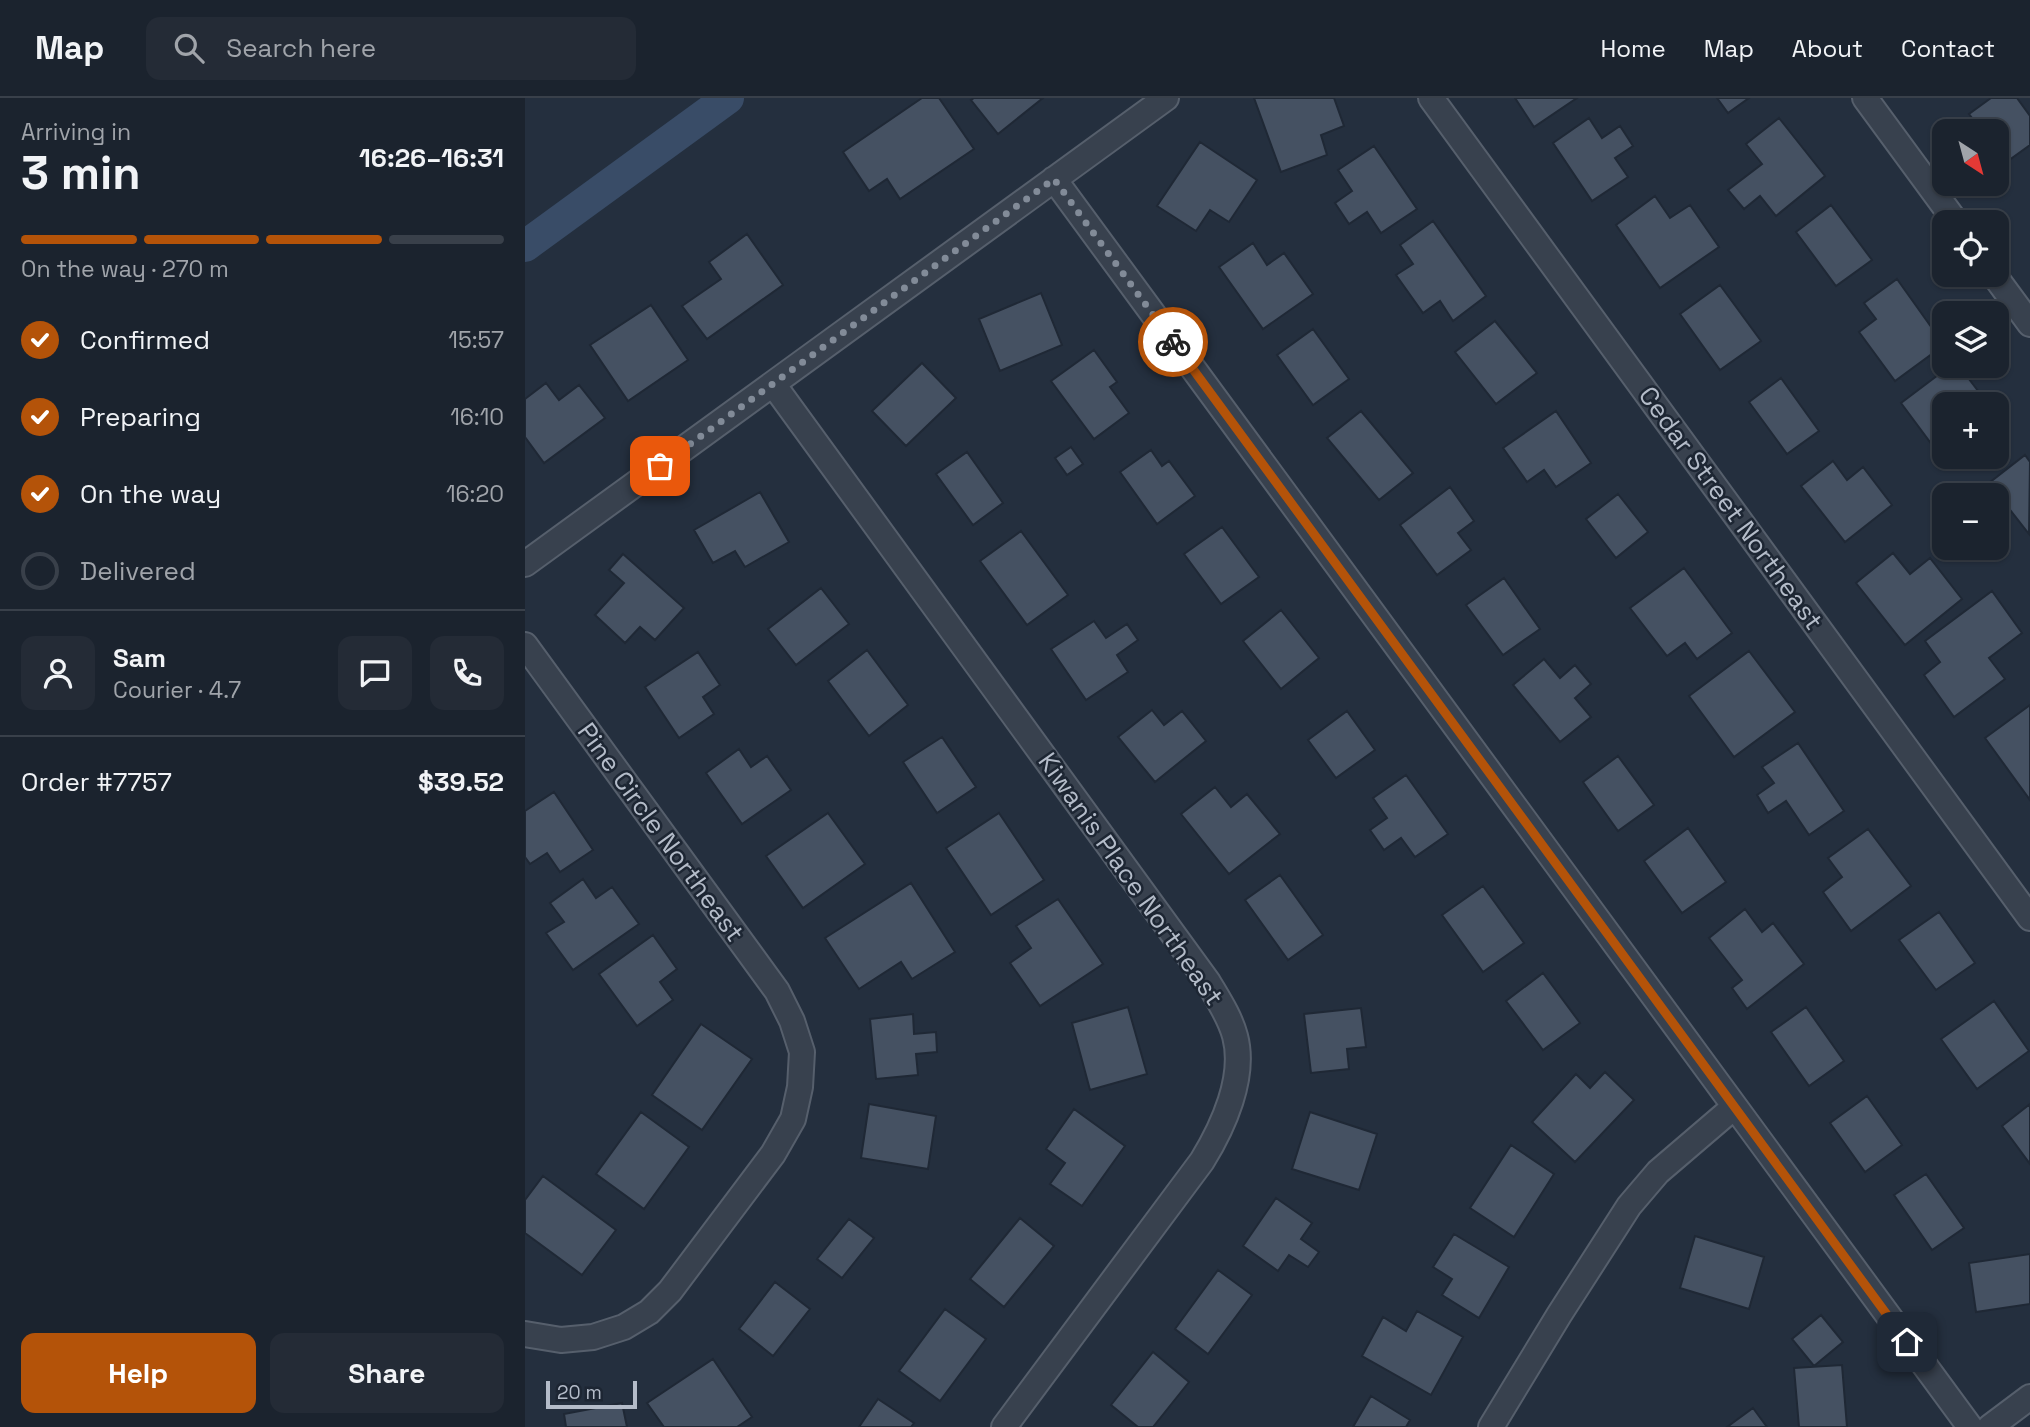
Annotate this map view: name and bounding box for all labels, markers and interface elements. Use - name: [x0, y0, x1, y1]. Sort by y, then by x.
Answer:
- search box: [146, 17, 636, 80]
- text: Map: [35, 27, 104, 69]
- icon: search: [170, 29, 208, 67]
- text: Search here: [226, 31, 376, 65]
- text: Home: [1600, 33, 1666, 64]
- text: Map: [1704, 33, 1754, 64]
- text: About: [1792, 33, 1863, 64]
- text: Contact: [1901, 33, 1995, 64]
- text: Arriving in: [21, 117, 131, 147]
- north arrow: [1932, 119, 2009, 196]
- map controls: [1932, 119, 2009, 560]
- text: 16:26–16:31: [359, 141, 504, 175]
- text: 3 min: [21, 144, 141, 202]
- button: locate: [1932, 210, 2009, 287]
- text: On the way · 270 m: [21, 254, 229, 284]
- button: layers: [1932, 301, 2009, 378]
- courier: [1138, 307, 1208, 377]
- icon: check: [21, 321, 59, 359]
- text: Confirmed: [80, 323, 210, 357]
- icon: bike: [1154, 323, 1192, 361]
- text: 15:57: [448, 325, 504, 355]
- street label: Cedar Street Northeast: [1631, 379, 1831, 637]
- button: +: [1932, 392, 2009, 469]
- icon: check: [21, 398, 59, 436]
- text: Preparing: [80, 400, 201, 434]
- text: 16:10: [450, 402, 504, 432]
- pin: [630, 436, 690, 496]
- icon: bag: [641, 447, 679, 485]
- icon: check: [21, 475, 59, 513]
- text: On the way: [80, 477, 221, 511]
- text: 16:20: [446, 479, 504, 509]
- button: −: [1932, 483, 2009, 560]
- text: Delivered: [80, 554, 196, 588]
- button: person: [21, 636, 95, 710]
- button: chat: [338, 636, 412, 710]
- button: phone: [430, 636, 504, 710]
- text: Sam: [113, 641, 166, 675]
- text: Courier · 4.7: [113, 675, 241, 705]
- street label: Pine Circle Northeast: [570, 716, 752, 948]
- street label: Kiwanis Place Northeast: [1031, 746, 1231, 1012]
- text: Order #7757: [21, 765, 172, 799]
- text: $39.52: [418, 765, 504, 799]
- pin: [1877, 1312, 1937, 1372]
- icon: home: [1888, 1323, 1926, 1361]
- button: Help: [21, 1333, 256, 1413]
- button: Share: [270, 1333, 504, 1413]
- scale bar: [546, 1378, 637, 1410]
- text: 20 m: [557, 1380, 602, 1405]

